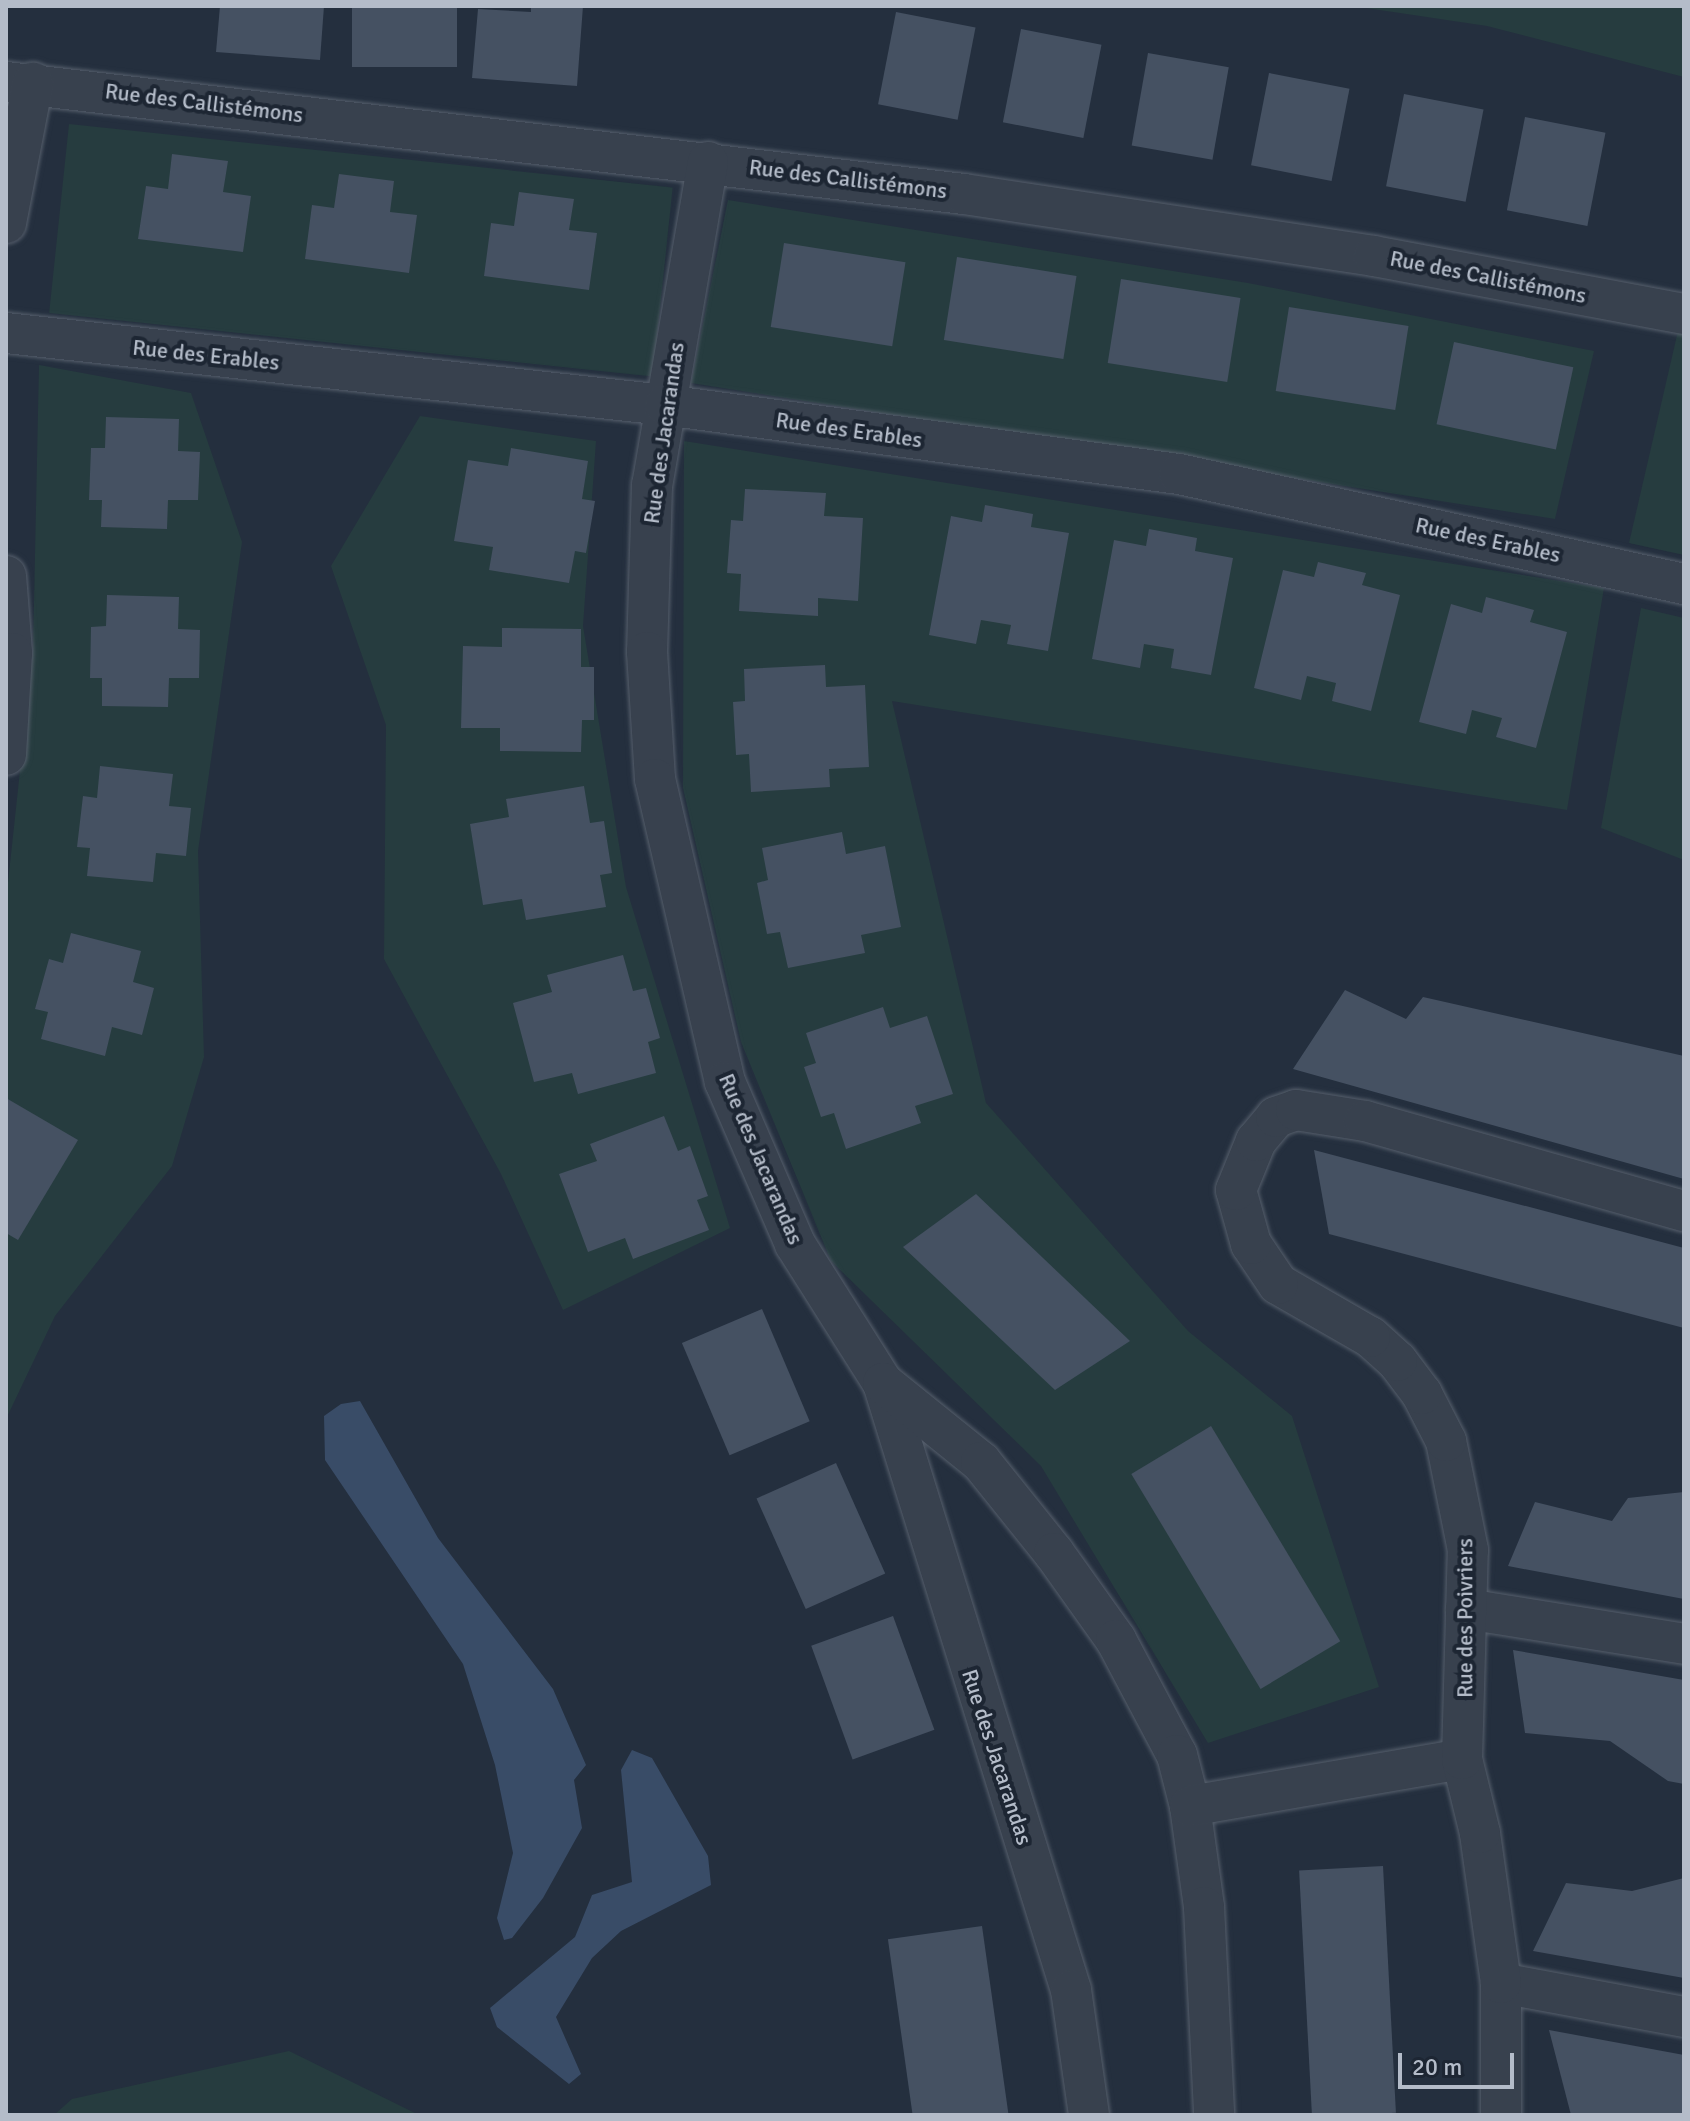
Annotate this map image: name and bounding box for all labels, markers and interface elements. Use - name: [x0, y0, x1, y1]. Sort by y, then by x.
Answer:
- street label: Rue des Callistémons: [104, 78, 304, 128]
- street label: Rue des Callistémons: [748, 154, 948, 204]
- street label: Rue des Callistémons: [1388, 245, 1588, 309]
- street label: Rue des Erables: [131, 334, 281, 376]
- street label: Rue des Jacarandas: [638, 341, 690, 525]
- street label: Rue des Erables: [774, 407, 924, 453]
- street label: Rue des Erables: [1413, 512, 1563, 568]
- street label: Rue des Jacarandas: [713, 1070, 809, 1248]
- street label: Rue des Poivriers: [1452, 1538, 1478, 1698]
- street label: Rue des Jacarandas: [956, 1666, 1038, 1848]
- scale bar: [1402, 2037, 1518, 2087]
- text: 20 m: [1412, 2052, 1462, 2082]

